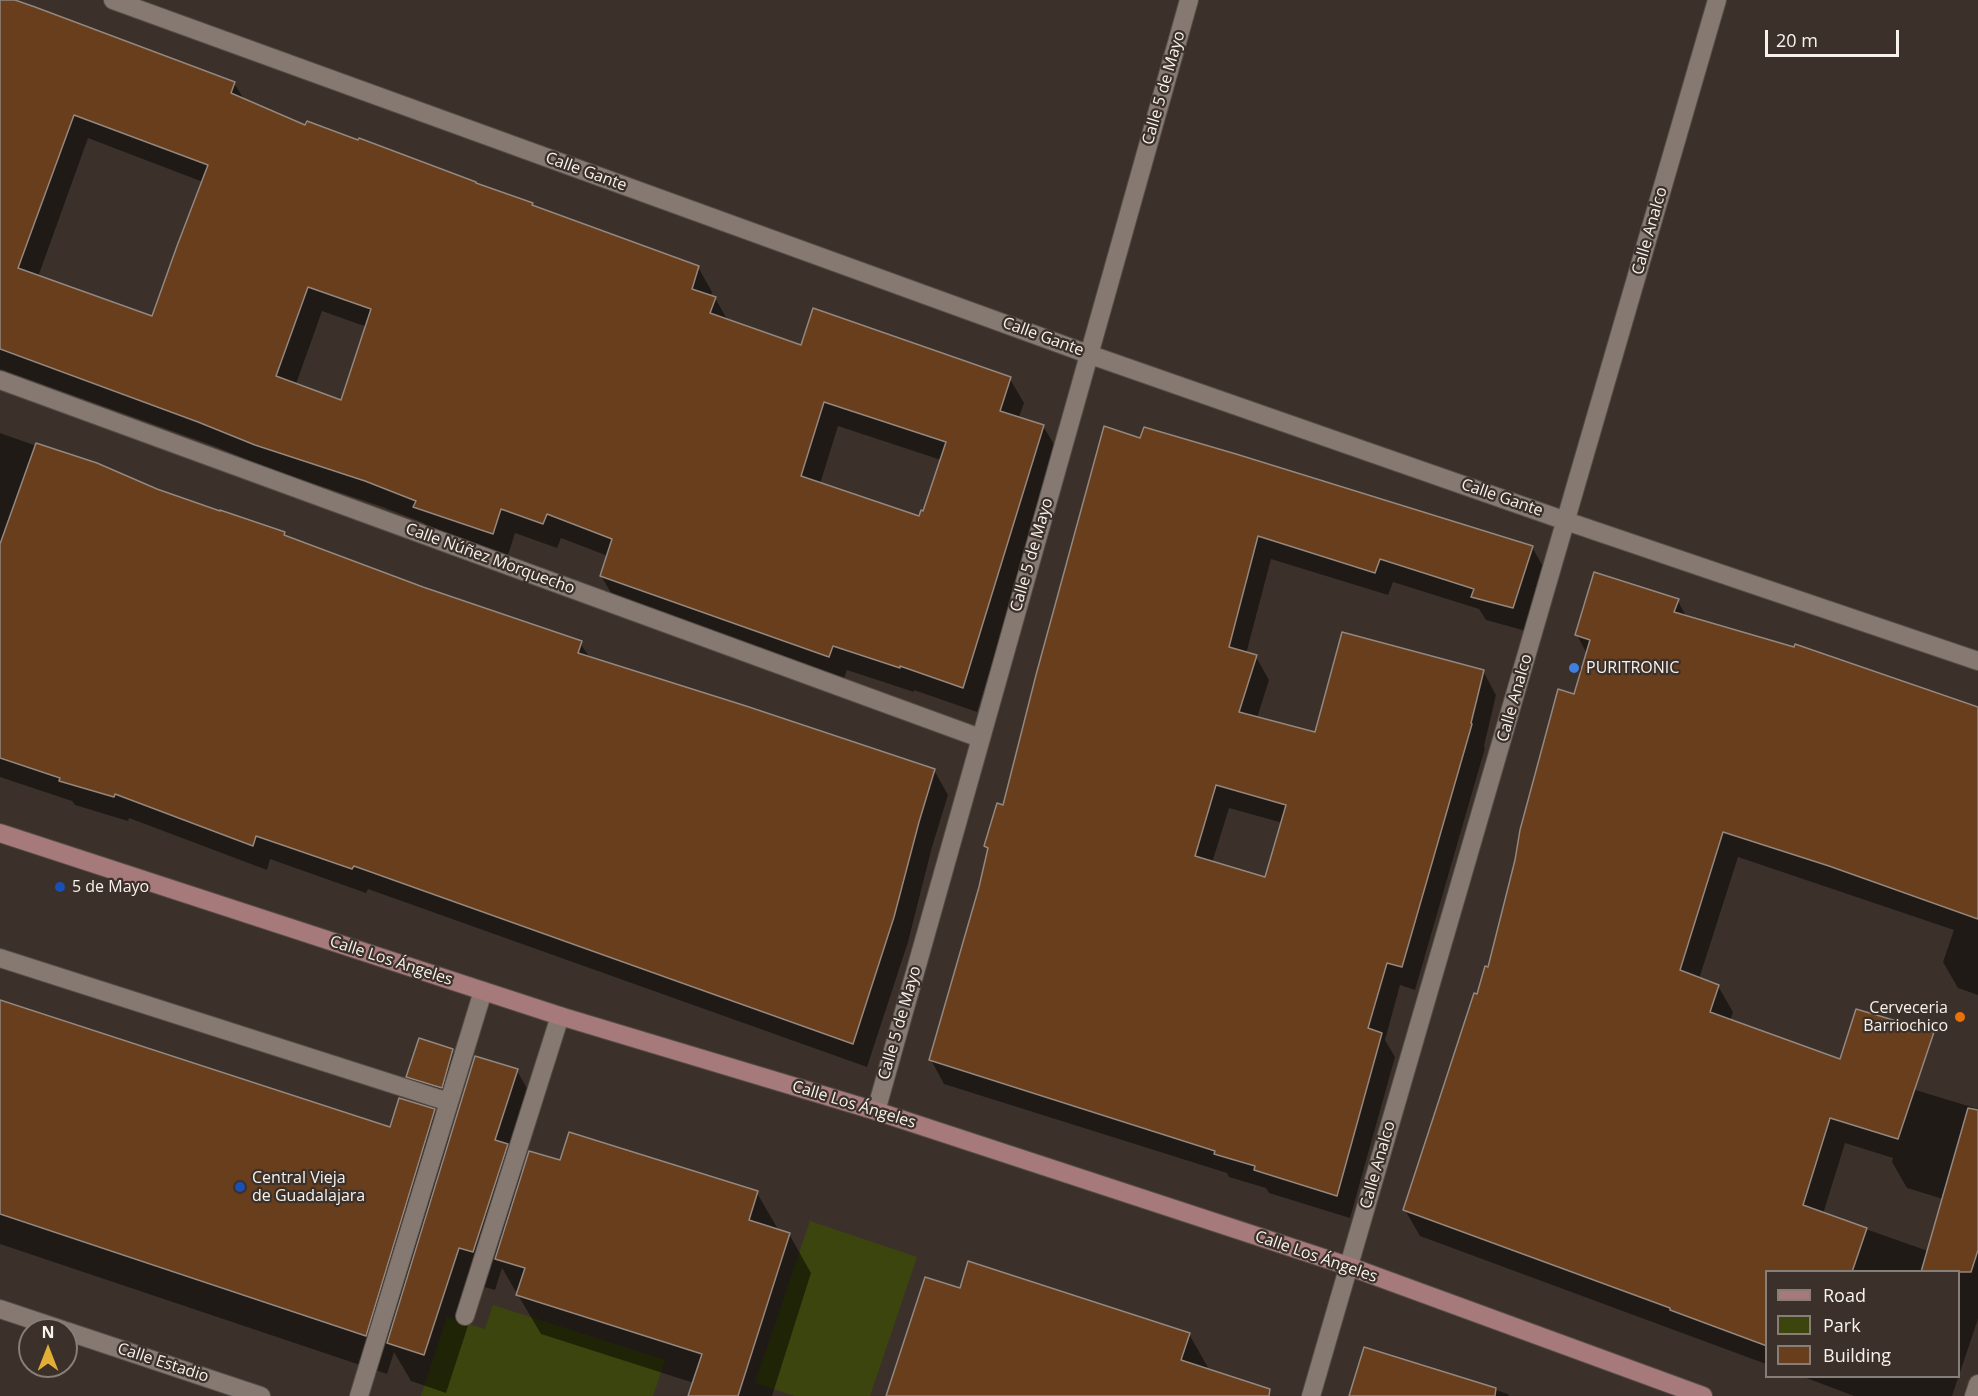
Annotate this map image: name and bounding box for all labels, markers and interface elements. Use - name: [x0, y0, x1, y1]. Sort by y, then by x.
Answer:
- scale bar: [1768, 18, 1902, 56]
- text: 20 m: [1776, 28, 1818, 52]
- street label: Calle 5 de Mayo: [1139, 29, 1189, 147]
- street label: Calle Gante: [543, 148, 629, 196]
- street label: Calle Analco: [1628, 185, 1672, 277]
- street label: Calle Gante: [1000, 313, 1086, 361]
- street label: Calle Gante: [1459, 475, 1545, 521]
- street label: Calle 5 de Mayo: [1007, 496, 1057, 614]
- street label: Calle Núñez Morquecho: [403, 519, 577, 599]
- street label: Calle Analco: [1493, 652, 1537, 744]
- place label: PURITRONIC: [1586, 658, 1679, 678]
- marker: PURITRONIC: [1567, 661, 1581, 675]
- place label: 5 de Mayo: [72, 877, 149, 897]
- marker: 5 de Mayo: [53, 880, 67, 894]
- street label: Calle Los Ángeles: [327, 932, 455, 990]
- street label: Calle 5 de Mayo: [875, 964, 925, 1082]
- place label: Cerveceria Barriochico: [1863, 998, 1948, 1036]
- marker: Cerveceria Barriochico: [1953, 1010, 1967, 1024]
- street label: Calle Los Ángeles: [790, 1077, 918, 1133]
- street label: Calle Analco: [1356, 1119, 1400, 1211]
- place label: Central Vieja de Guadalajara: [252, 1168, 365, 1206]
- marker: Central Vieja de Guadalajara: [233, 1180, 247, 1194]
- street label: Calle Los Ángeles: [1252, 1227, 1380, 1287]
- legend: [1765, 1270, 1960, 1378]
- text: Road: [1823, 1283, 1866, 1307]
- text: Park: [1823, 1313, 1861, 1337]
- north arrow: [18, 1318, 78, 1378]
- text: N: [41, 1321, 55, 1343]
- street label: Calle Estadio: [115, 1339, 211, 1387]
- text: Building: [1823, 1343, 1891, 1367]

